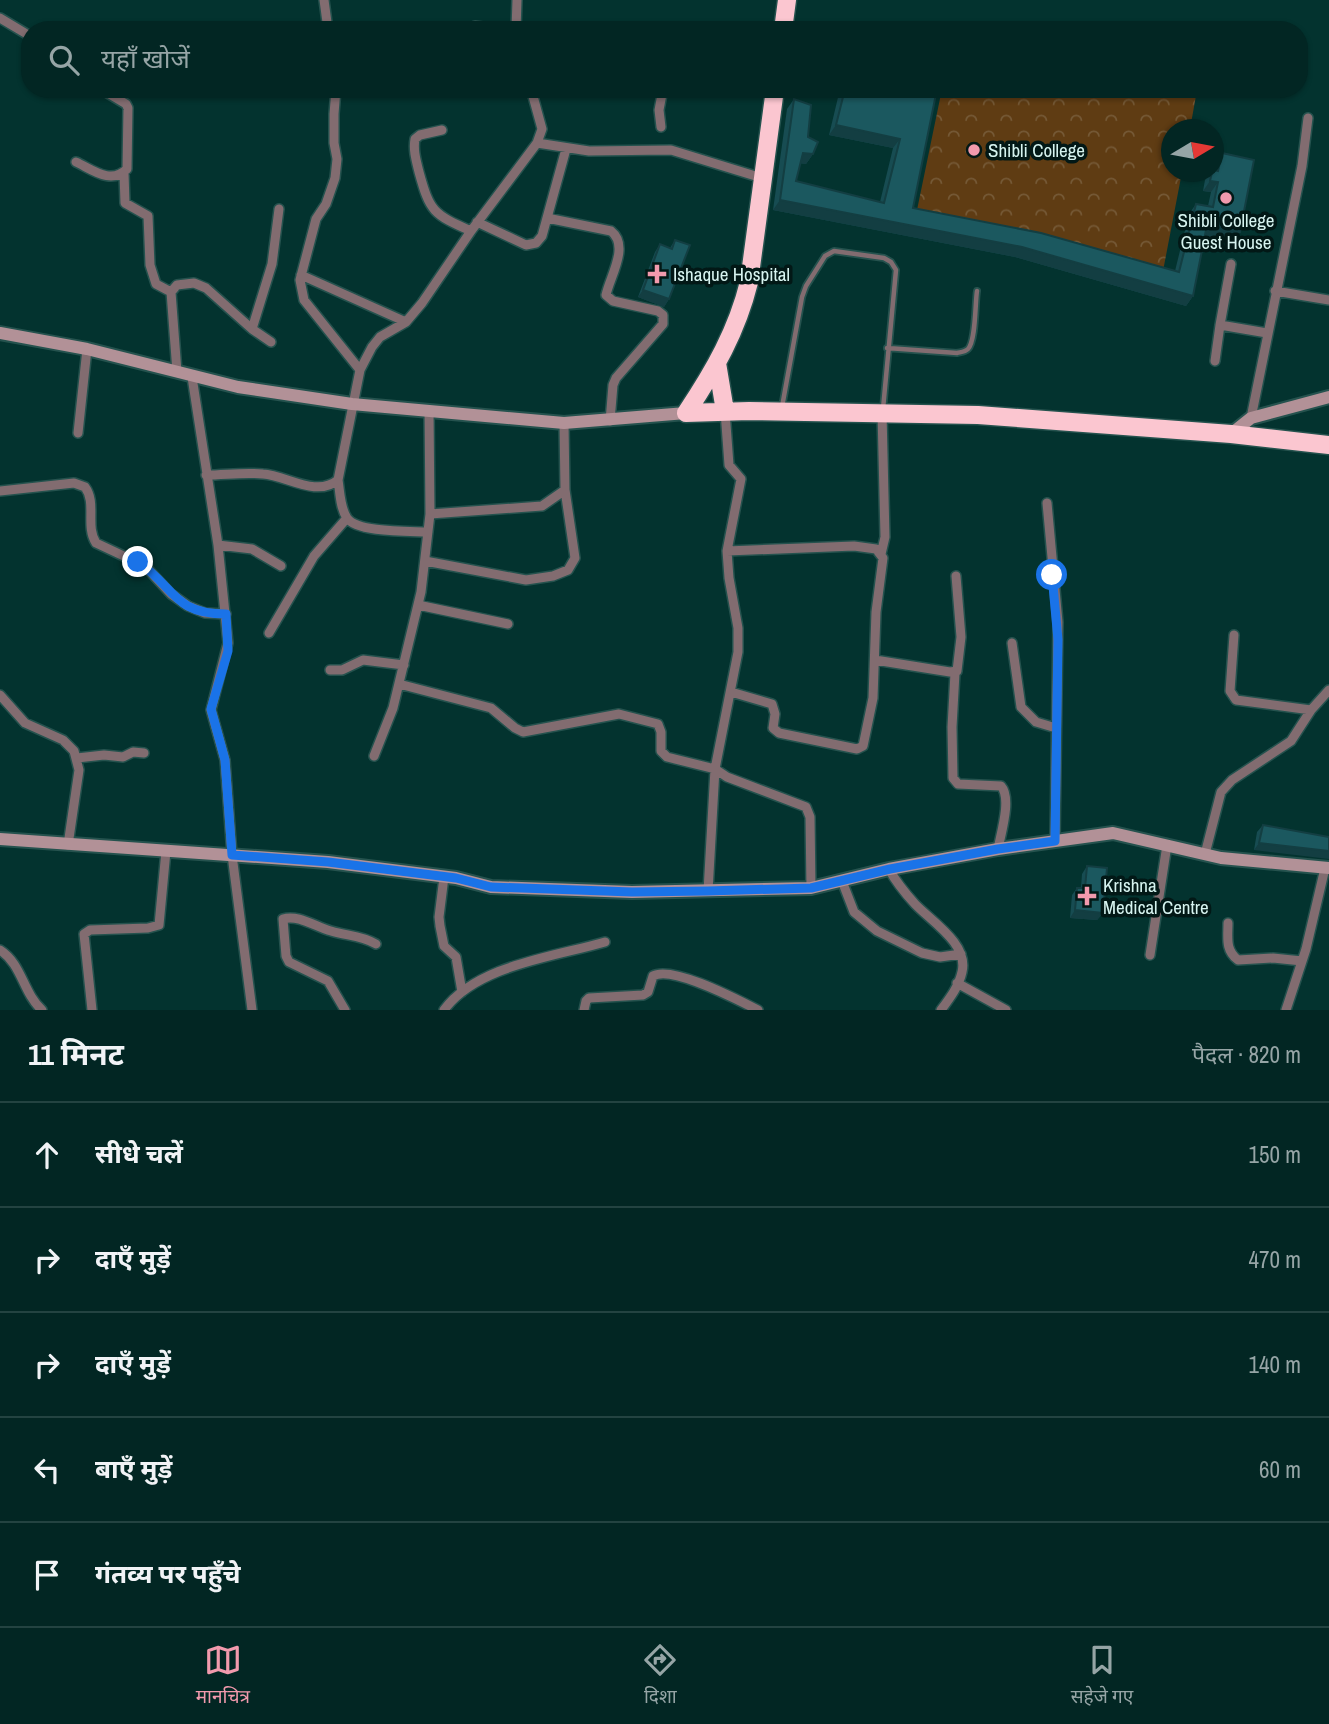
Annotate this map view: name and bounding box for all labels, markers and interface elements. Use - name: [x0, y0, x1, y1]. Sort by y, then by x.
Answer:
- search box: [21, 21, 1308, 98]
- icon: search: [45, 41, 83, 79]
- text: यहाँ खोजें: [101, 41, 190, 76]
- north arrow: [1161, 119, 1224, 182]
- place label: Shibli College: [988, 137, 1085, 163]
- marker: Shibli College: [966, 142, 982, 158]
- marker: Shibli College Guest House: [1218, 190, 1234, 206]
- place label: Shibli College Guest House: [1178, 207, 1275, 255]
- place label: Ishaque Hospital: [673, 261, 790, 287]
- marker: Ishaque Hospital: [647, 264, 667, 284]
- route end: [122, 546, 153, 577]
- route start: [1036, 559, 1067, 590]
- place label: Krishna Medical Centre: [1103, 872, 1209, 920]
- marker: Krishna Medical Centre: [1077, 886, 1097, 906]
- text: 11 मिनट: [28, 1034, 124, 1074]
- text: पैदल · 820 m: [1192, 1039, 1301, 1070]
- icon: ahead: [28, 1136, 66, 1174]
- text: सीधे चलें: [95, 1136, 183, 1171]
- text: 150 m: [1249, 1139, 1301, 1170]
- icon: right: [28, 1241, 66, 1279]
- text: दाएँ मुड़ें: [95, 1241, 171, 1276]
- text: 470 m: [1249, 1244, 1301, 1275]
- icon: right: [28, 1346, 66, 1384]
- text: दाएँ मुड़ें: [95, 1346, 171, 1381]
- text: 140 m: [1249, 1349, 1301, 1380]
- icon: left: [28, 1451, 66, 1489]
- text: बाएँ मुड़ें: [95, 1451, 172, 1486]
- text: 60 m: [1259, 1454, 1301, 1485]
- icon: arrive: [28, 1556, 66, 1594]
- text: गंतव्य पर पहुँचे: [95, 1556, 241, 1591]
- tab: मानचित्र: [196, 1641, 250, 1711]
- tab: दिशा: [641, 1641, 679, 1711]
- tab: सहेजे गए: [1071, 1641, 1133, 1711]

